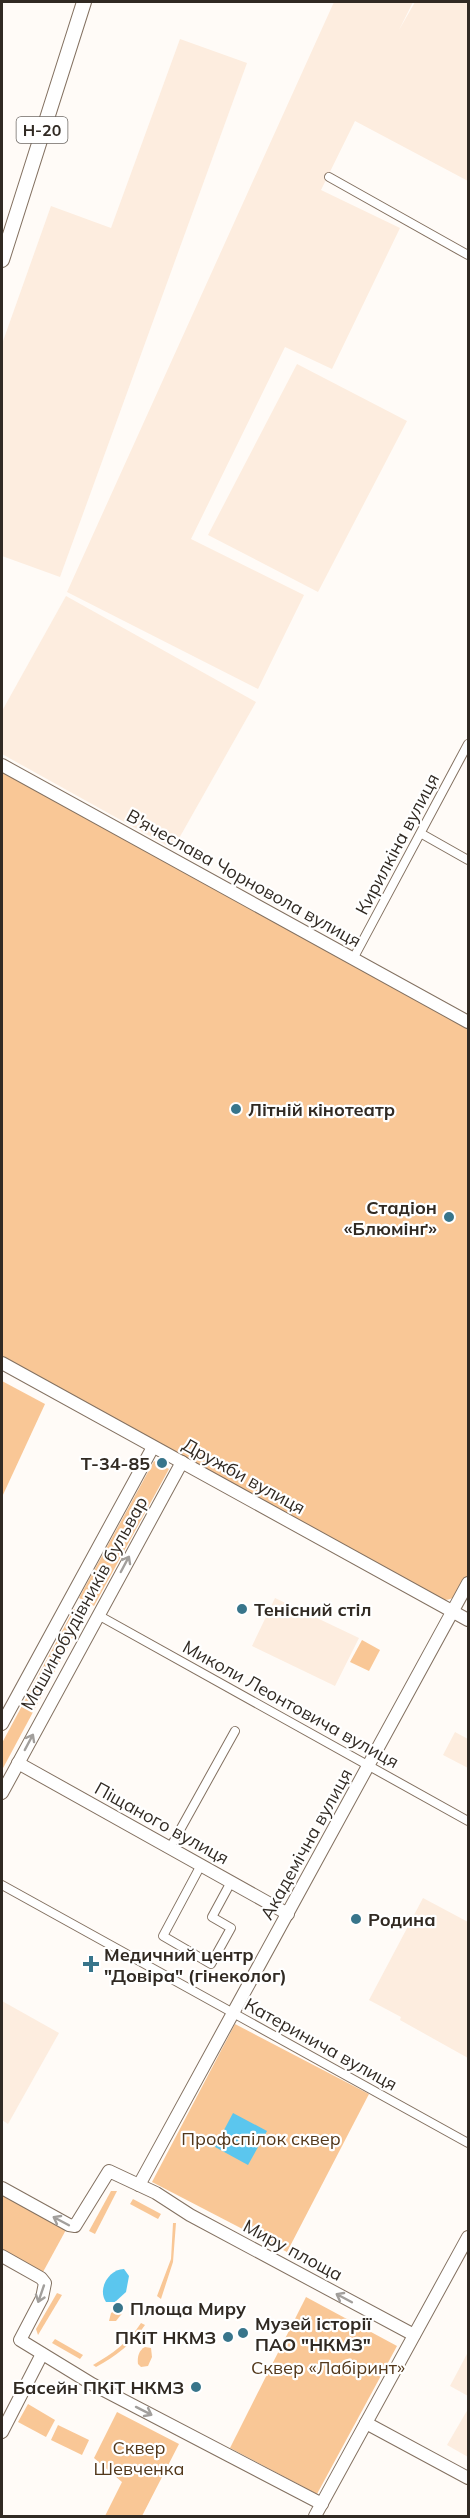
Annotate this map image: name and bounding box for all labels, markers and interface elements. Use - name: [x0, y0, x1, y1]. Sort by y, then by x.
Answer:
- road number: Н-20: [16, 117, 68, 143]
- street label: Кирилкіна вулиця: [350, 769, 444, 919]
- street label: В'ячеслава Чорновола вулиця: [123, 804, 365, 952]
- place label: Літній кінотеатр: [248, 1098, 395, 1121]
- marker: Літній кінотеатр: [229, 1102, 243, 1116]
- place label: Стадіон «Блюмінґ»: [344, 1196, 437, 1240]
- marker: Стадіон «Блюмінґ»: [442, 1210, 456, 1224]
- street label: Дружби вулиця: [179, 1433, 309, 1519]
- place label: Т-34-85: [81, 1452, 150, 1475]
- marker: Т-34-85: [155, 1456, 169, 1470]
- street label: Машинобудівників бульвар: [16, 1492, 152, 1714]
- one-way arrow: [119, 1556, 131, 1573]
- place label: Тенісний стіл: [254, 1598, 371, 1621]
- marker: Тенісний стіл: [235, 1602, 249, 1616]
- street label: Миколи Леонтовича вулиця: [179, 1635, 403, 1773]
- one-way arrow: [24, 1733, 35, 1751]
- street label: Академічна вулиця: [255, 1764, 357, 1924]
- street label: Піщаного вулиця: [91, 1777, 233, 1869]
- place label: Родина: [368, 1908, 436, 1931]
- marker: Родина: [349, 1912, 363, 1926]
- place label: Медичний центр "Довіра" (гінеколог): [104, 1943, 287, 1987]
- marker: Медичний центр "Довіра" (гінеколог): [82, 1955, 100, 1973]
- street label: Катеринича вулиця: [241, 1992, 401, 2096]
- park label: Профспілок сквер: [181, 2127, 341, 2150]
- street label: Миру площа: [239, 2214, 347, 2286]
- one-way arrow: [53, 2215, 70, 2227]
- one-way arrow: [35, 2284, 46, 2303]
- one-way arrow: [336, 2292, 353, 2304]
- place label: Площа Миру: [130, 2297, 246, 2320]
- marker: Площа Миру: [111, 2301, 125, 2315]
- place label: Музей історії ПАО "НКМЗ": [255, 2312, 372, 2356]
- place label: ПКіТ НКМЗ: [115, 2326, 216, 2349]
- marker: Музей історії ПАО "НКМЗ": [236, 2326, 250, 2340]
- marker: ПКіТ НКМЗ: [221, 2330, 235, 2344]
- park label: Сквер «Лабіринт»: [251, 2356, 405, 2379]
- place label: Басейн ПКіТ НКМЗ: [13, 2376, 184, 2399]
- marker: Басейн ПКіТ НКМЗ: [189, 2380, 203, 2394]
- one-way arrow: [134, 2406, 152, 2417]
- park label: Сквер Шевченка: [93, 2436, 185, 2480]

